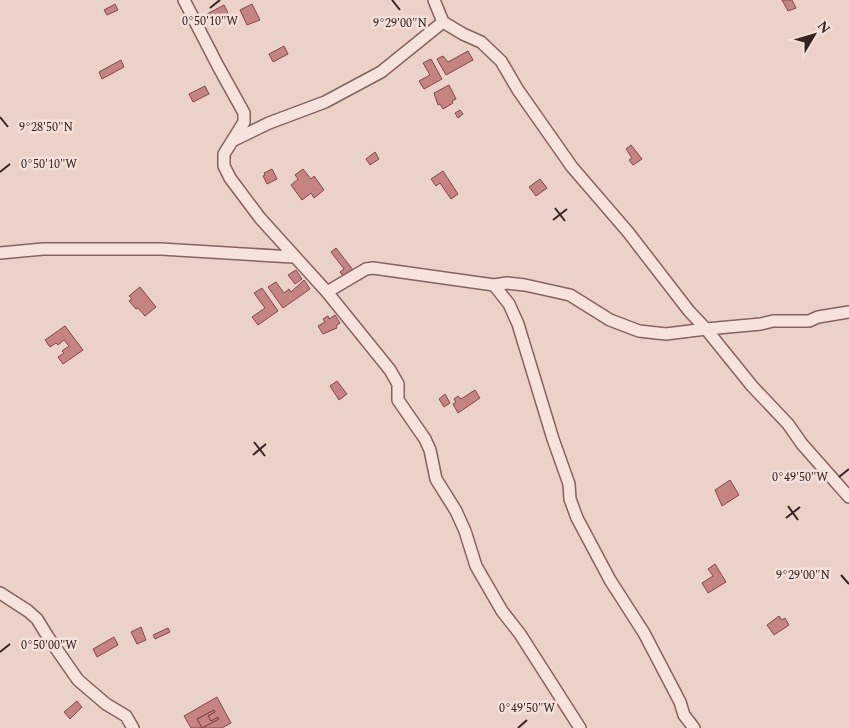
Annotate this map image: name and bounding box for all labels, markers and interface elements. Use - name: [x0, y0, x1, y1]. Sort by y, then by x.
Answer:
- north arrow: [789, 10, 839, 60]
- text: 0°50'10"W: [182, 12, 238, 31]
- text: 9°29'00"N: [373, 14, 427, 33]
- text: N: [812, 16, 836, 38]
- text: 9°28'50"N: [19, 118, 73, 137]
- text: 0°50'10"W: [21, 155, 77, 174]
- text: 0°49'50"W: [772, 468, 828, 487]
- text: 9°29'00"N: [776, 566, 830, 585]
- text: 0°50'00"W: [21, 636, 77, 655]
- text: 0°49'50"W: [499, 699, 555, 718]

